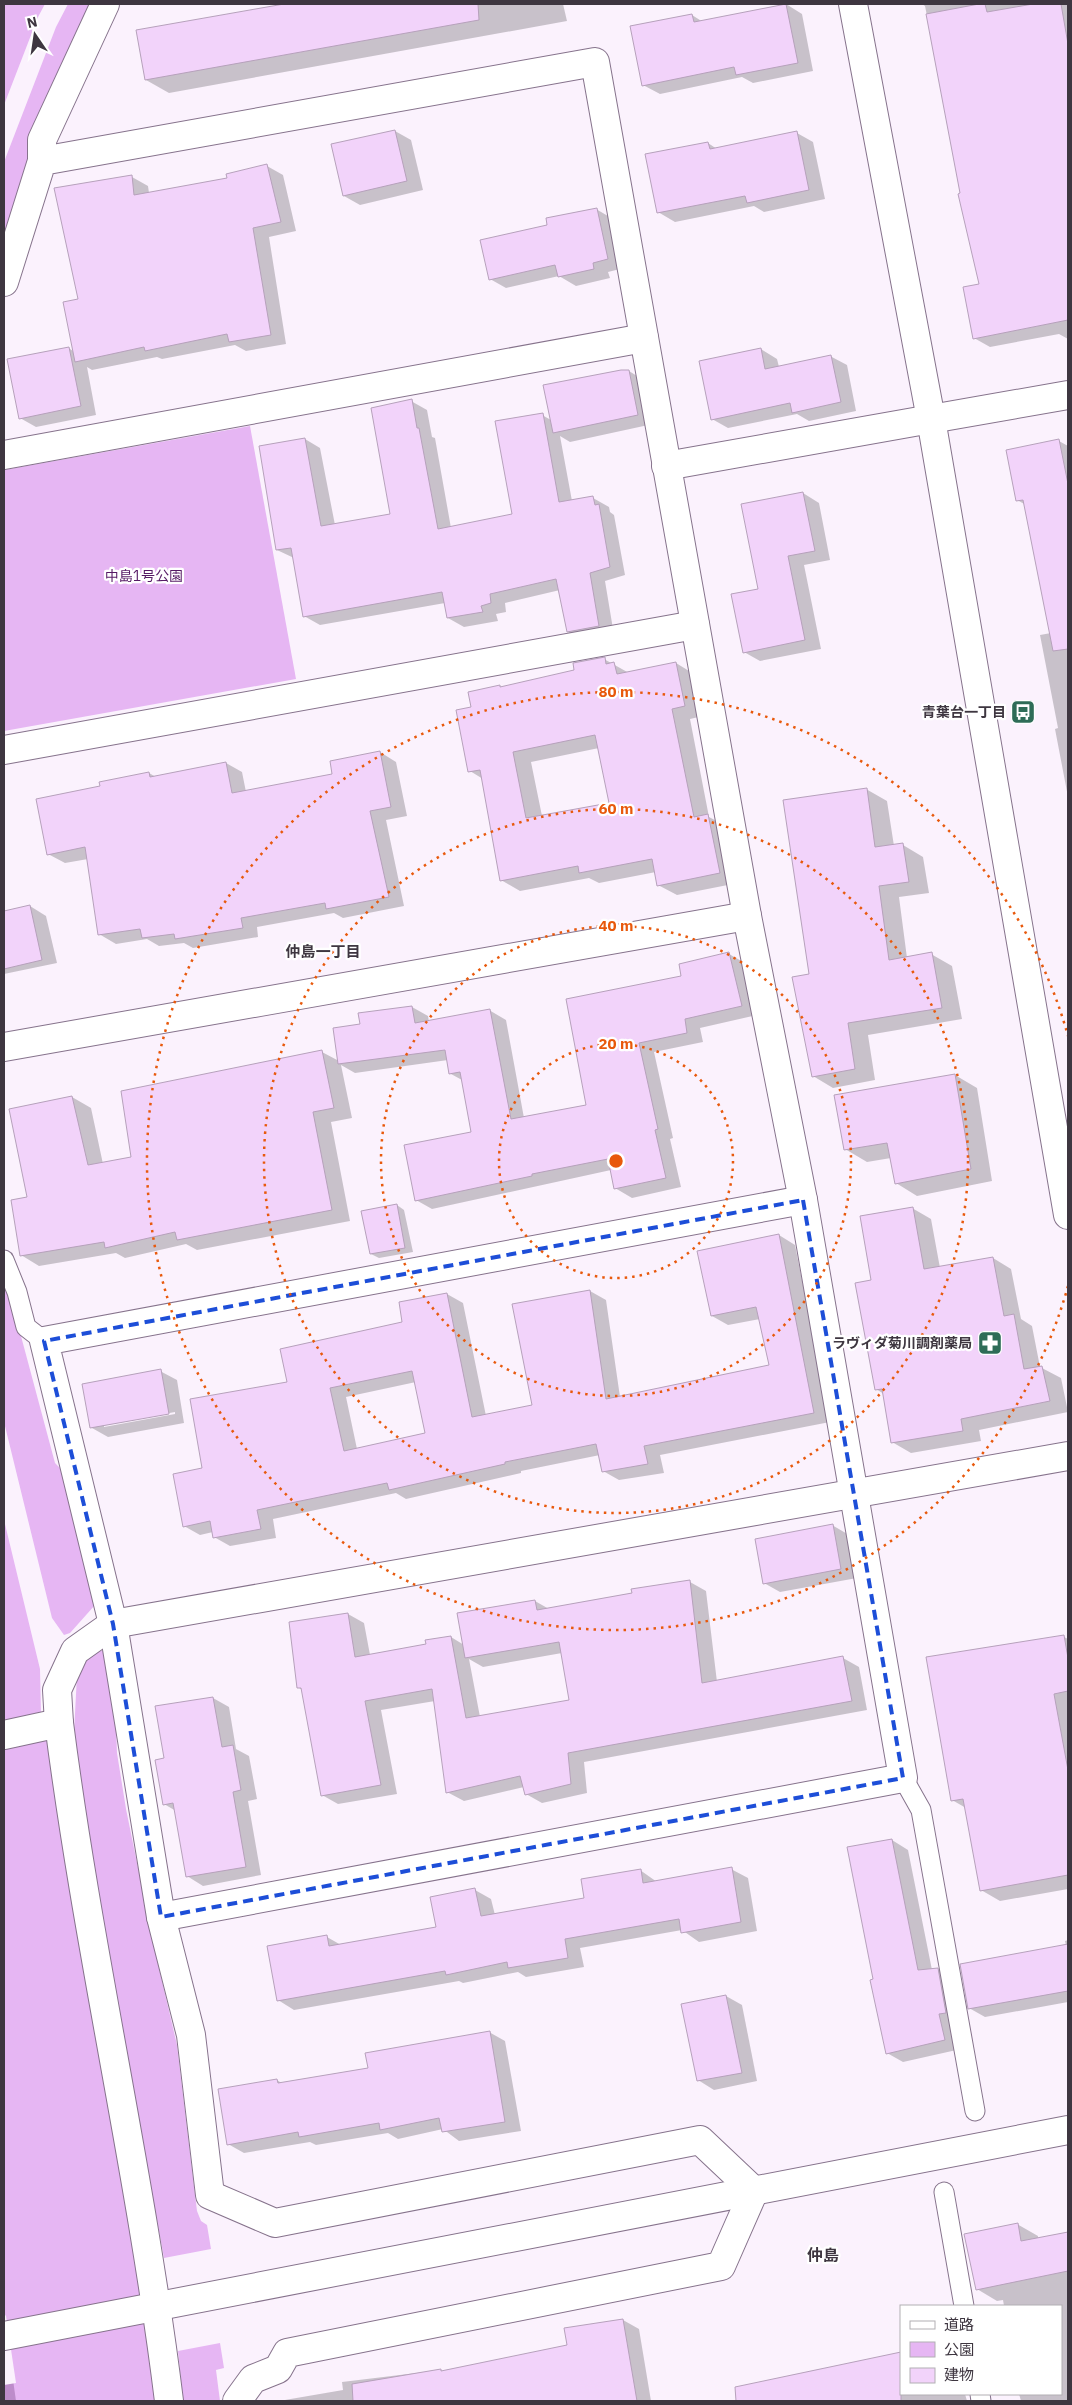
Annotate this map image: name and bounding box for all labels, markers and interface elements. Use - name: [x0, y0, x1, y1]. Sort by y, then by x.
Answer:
- north arrow: [10, 10, 60, 60]
- text: N: [25, 12, 39, 32]
- park label: 中島1号公園: [105, 567, 183, 585]
- text: 80 m: [599, 682, 633, 701]
- bus stop icon: 青葉台一丁目: [1010, 699, 1036, 725]
- place label: 青葉台一丁目: [922, 703, 1006, 721]
- text: 60 m: [599, 799, 633, 818]
- text: 40 m: [599, 916, 633, 935]
- district label: 仲島一丁目: [285, 942, 361, 961]
- text: 20 m: [599, 1034, 633, 1053]
- centre of rings: [607, 1152, 625, 1170]
- pharmacy icon: ラヴィダ菊川調剤薬局: [977, 1330, 1003, 1356]
- place label: ラヴィダ菊川調剤薬局: [832, 1334, 972, 1352]
- district label: 仲島: [807, 2245, 839, 2265]
- legend: [900, 2305, 1062, 2395]
- text: 道路: [944, 2315, 974, 2334]
- text: 公園: [944, 2340, 974, 2359]
- text: 建物: [944, 2365, 974, 2384]

